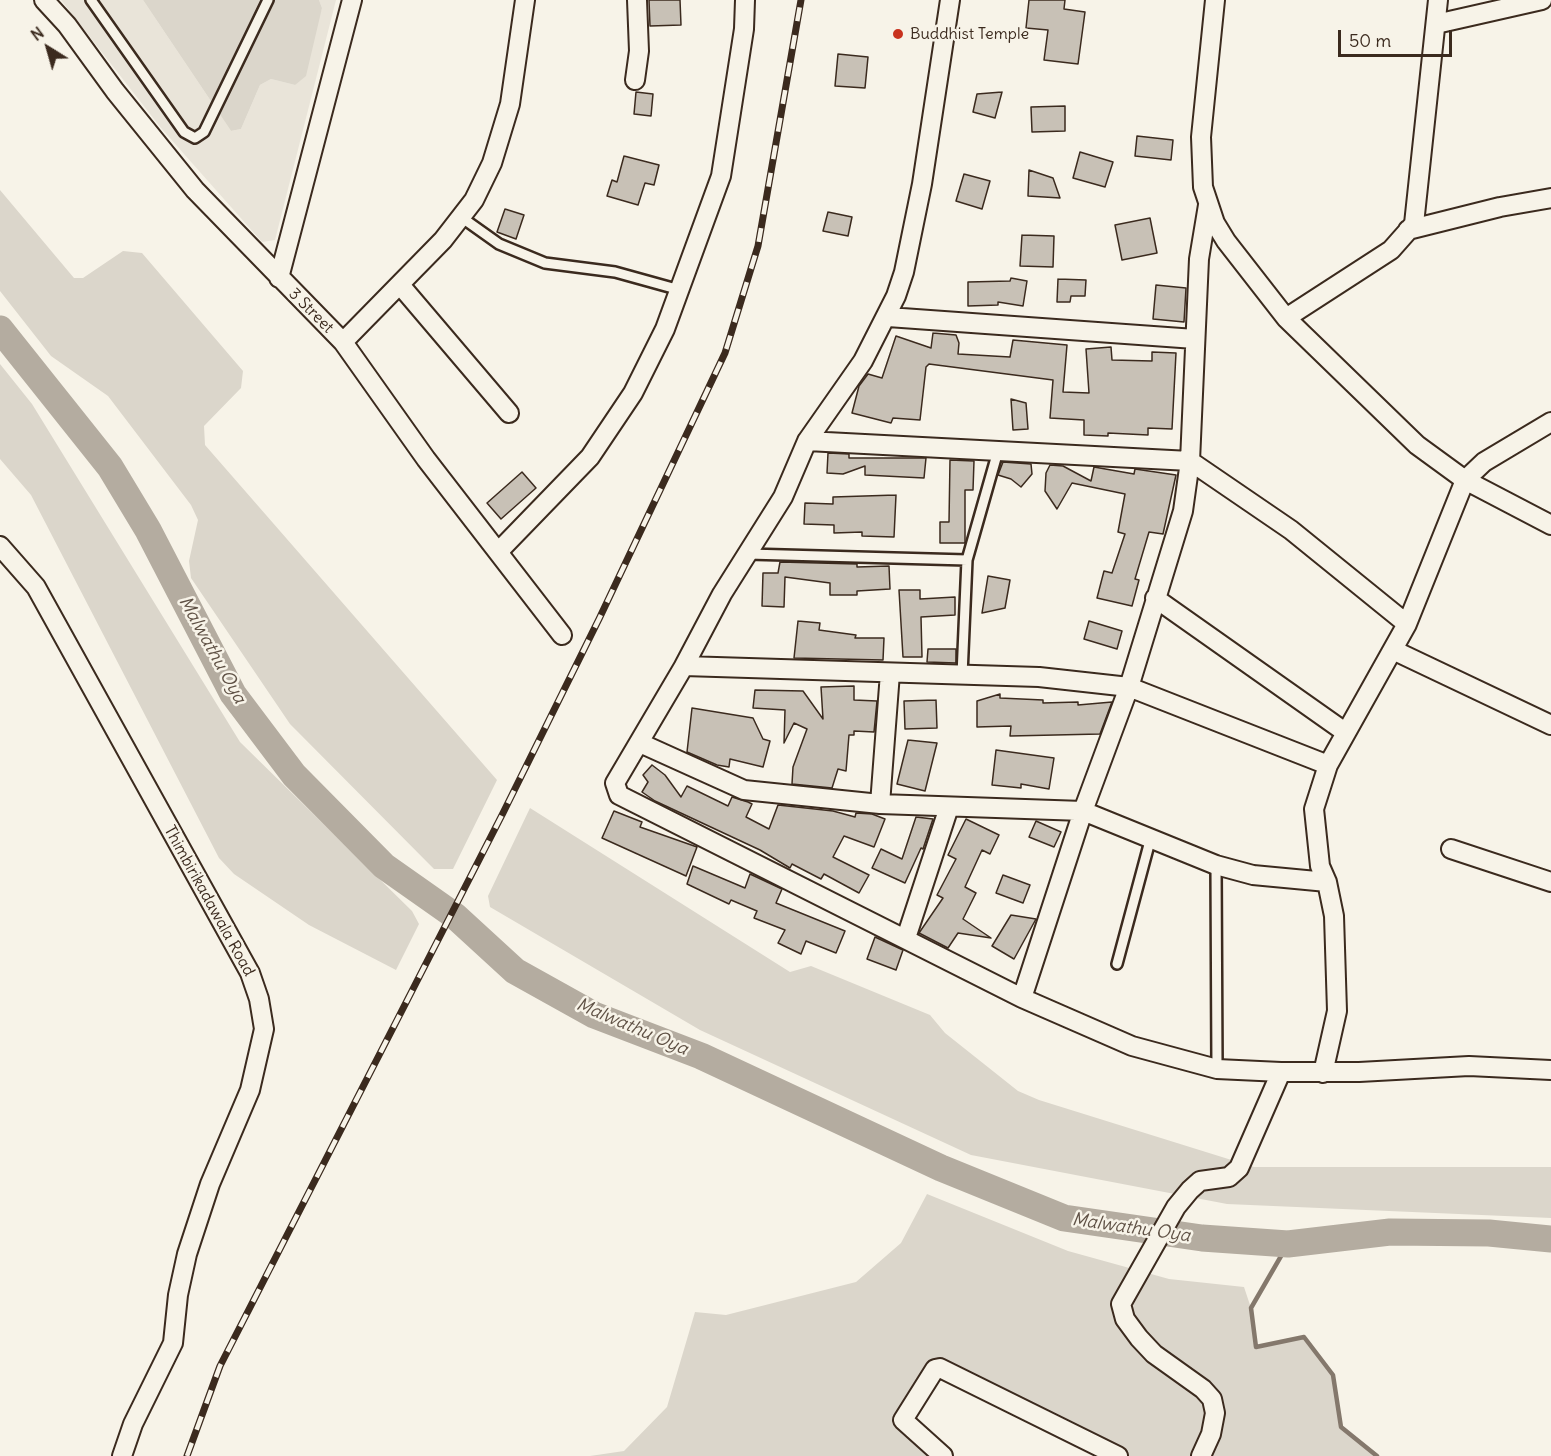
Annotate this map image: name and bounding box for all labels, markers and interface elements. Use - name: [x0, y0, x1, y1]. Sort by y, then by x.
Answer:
- north arrow: [18, 18, 78, 78]
- scale bar: [1341, 18, 1455, 56]
- text: N: [27, 22, 48, 45]
- place label: Buddhist Temple: [910, 24, 1029, 44]
- marker: Buddhist Temple: [891, 27, 905, 41]
- text: 50 m: [1349, 29, 1391, 52]
- street label: 3 Street: [285, 285, 337, 337]
- water label: Malwathu Oya: [174, 593, 250, 707]
- street label: Thimbirikadawala Road: [160, 822, 258, 980]
- water label: Malwathu Oya: [573, 994, 691, 1060]
- water label: Malwathu Oya: [1071, 1209, 1191, 1247]

